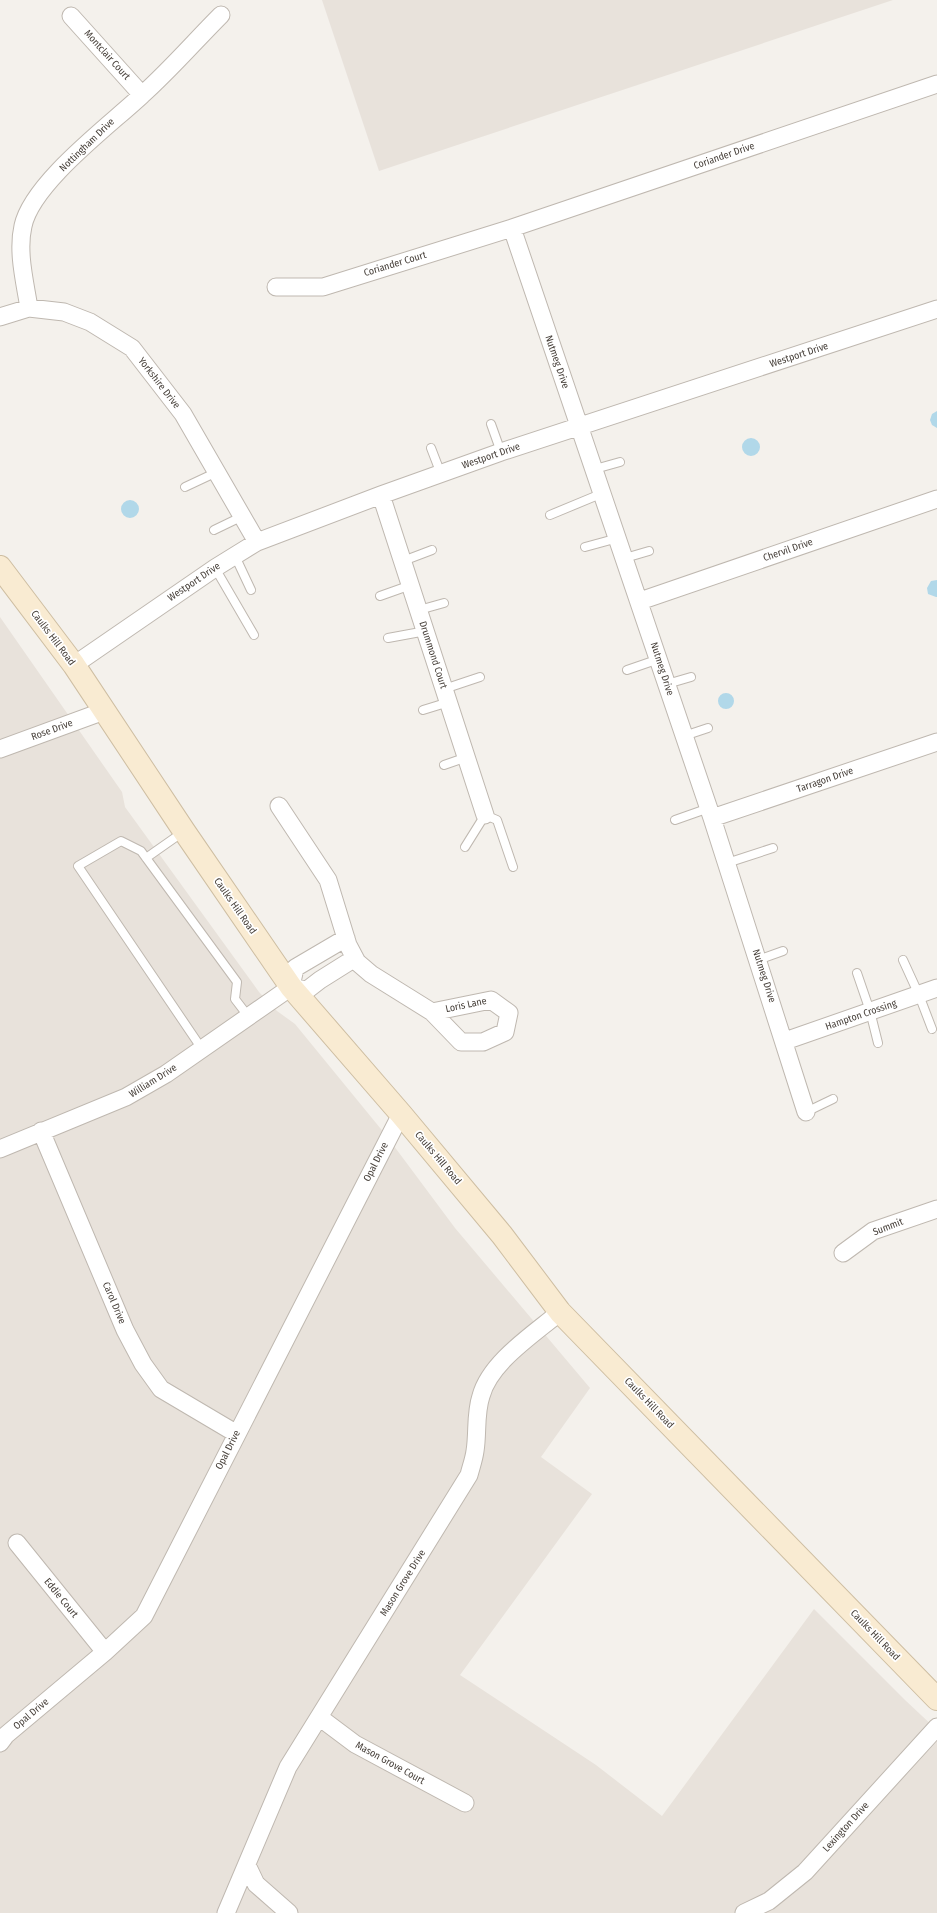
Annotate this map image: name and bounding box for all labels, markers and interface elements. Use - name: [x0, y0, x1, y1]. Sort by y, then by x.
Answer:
- street label: Montclair Court: [81, 28, 133, 83]
- street label: Nottingham Drive: [57, 116, 117, 174]
- street label: Coriander Drive: [692, 140, 756, 172]
- street label: Coriander Court: [362, 249, 428, 279]
- street label: Nutmeg Drive: [542, 334, 572, 390]
- street label: Westport Drive: [768, 340, 830, 370]
- street label: Yorkshire Drive: [135, 355, 183, 411]
- street label: Westport Drive: [460, 440, 522, 472]
- street label: Chervil Drive: [762, 536, 815, 564]
- street label: Westport Drive: [165, 560, 223, 604]
- street label: Caulks Hill Road: [28, 608, 78, 668]
- street label: Drummond Court: [416, 620, 450, 691]
- street label: Nutmeg Drive: [648, 641, 676, 697]
- street label: Rose Drive: [30, 717, 74, 743]
- street label: Tarragon Drive: [795, 765, 855, 795]
- street label: Caulks Hill Road: [211, 876, 259, 936]
- street label: Nutmeg Drive: [750, 948, 778, 1004]
- street label: Loris Lane: [444, 995, 488, 1015]
- street label: Hampton Crossing: [824, 997, 898, 1033]
- street label: William Drive: [127, 1062, 179, 1100]
- street label: Caulks Hill Road: [412, 1129, 464, 1187]
- street label: Opal Drive: [361, 1140, 391, 1184]
- street label: Summit: [871, 1216, 905, 1238]
- street label: Carol Drive: [100, 1280, 128, 1326]
- street label: Caulks Hill Road: [622, 1375, 676, 1431]
- street label: Opal Drive: [213, 1428, 243, 1472]
- street label: Mason Grove Drive: [378, 1547, 428, 1618]
- street label: Eddie Court: [41, 1576, 81, 1621]
- street label: Caulks Hill Road: [848, 1607, 902, 1663]
- street label: Opal Drive: [11, 1696, 51, 1732]
- street label: Mason Grove Court: [353, 1739, 427, 1787]
- street label: Lexington Drive: [820, 1799, 872, 1854]

